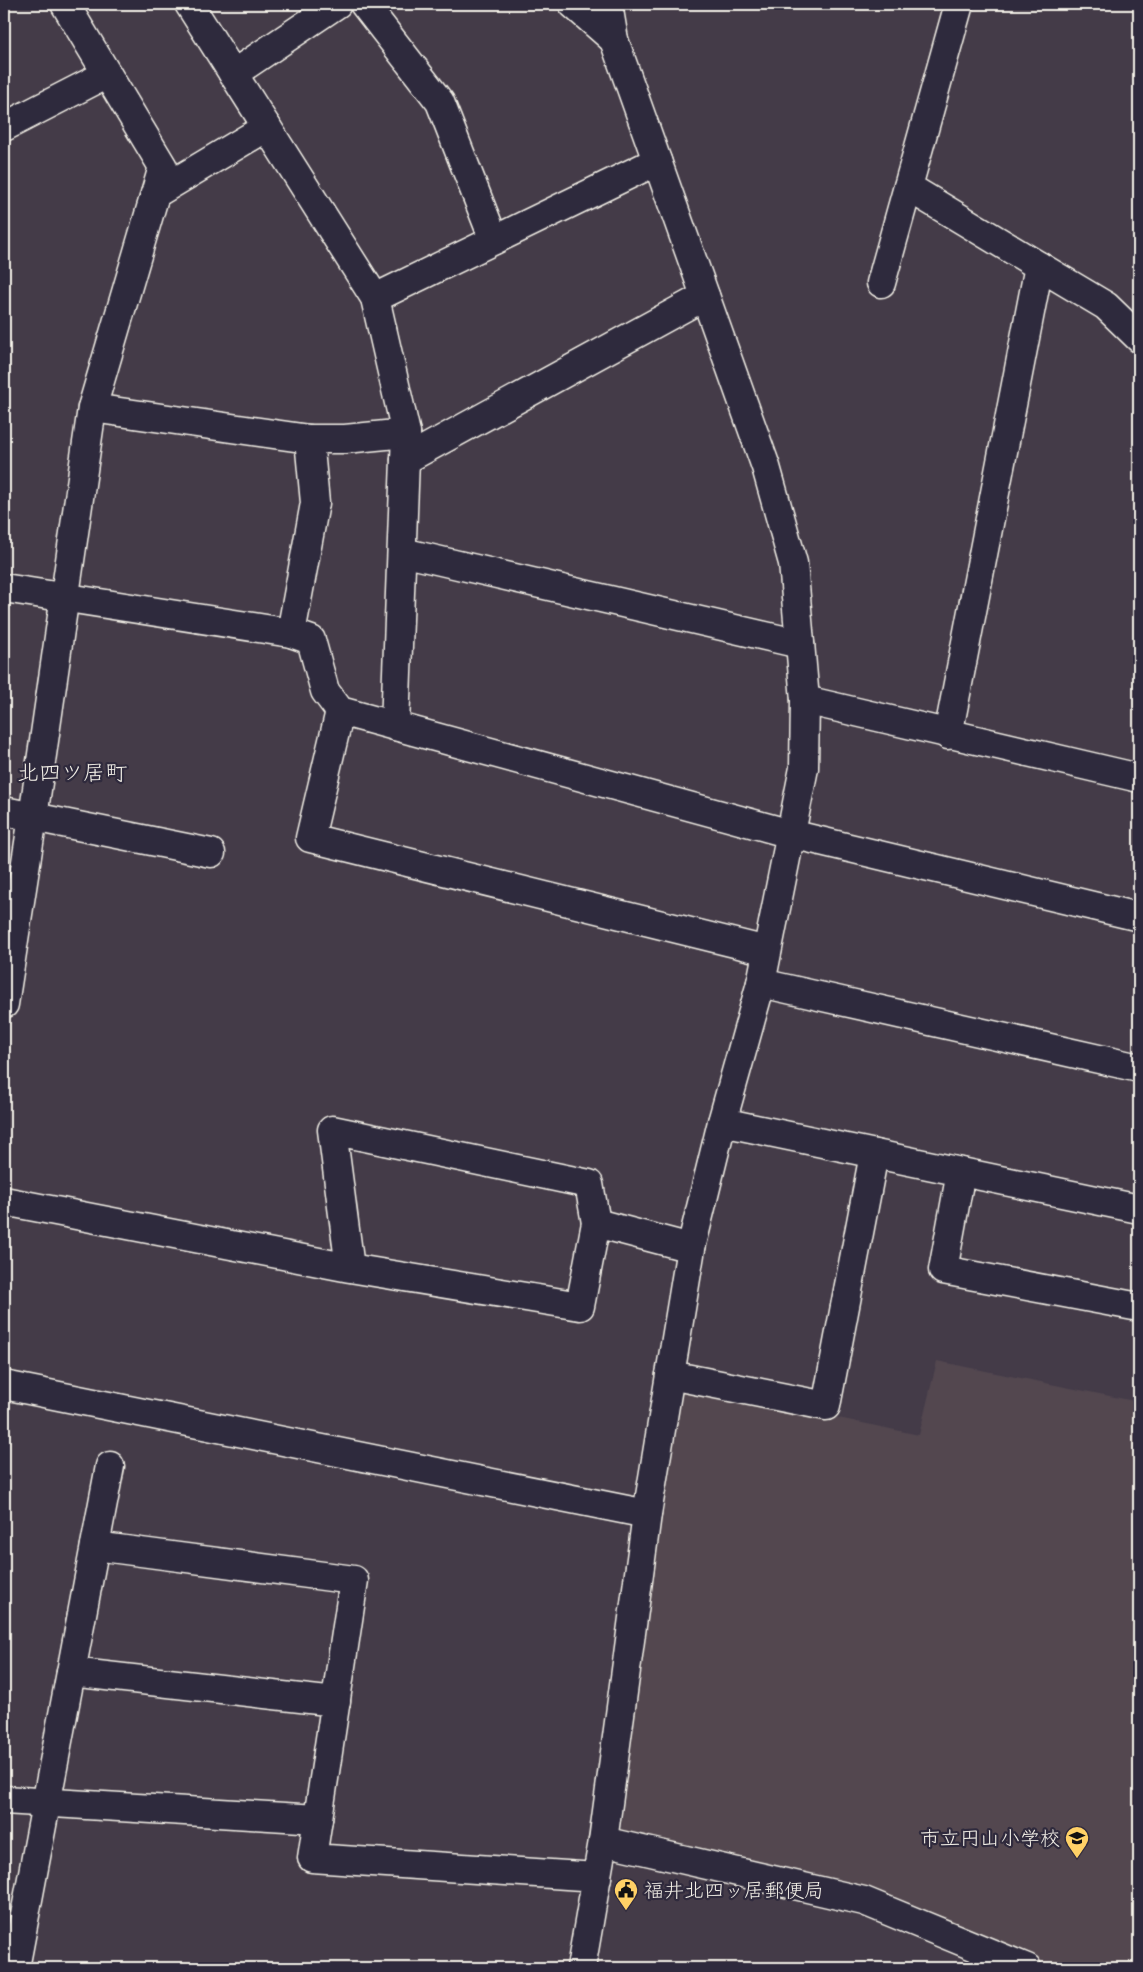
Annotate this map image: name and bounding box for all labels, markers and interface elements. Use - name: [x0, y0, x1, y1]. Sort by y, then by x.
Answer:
- district label: 北四ツ居町: [17, 759, 127, 787]
- school or university icon: 市立円山小学校: [1064, 1825, 1090, 1859]
- place label: 市立円山小学校: [920, 1826, 1060, 1851]
- public building icon: 福井北四ッ居郵便局: [613, 1877, 639, 1911]
- place label: 福井北四ッ居郵便局: [644, 1878, 824, 1903]

